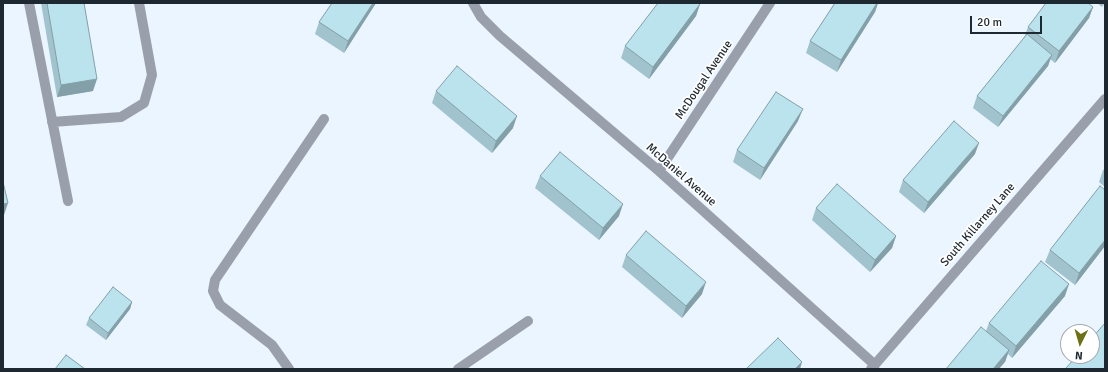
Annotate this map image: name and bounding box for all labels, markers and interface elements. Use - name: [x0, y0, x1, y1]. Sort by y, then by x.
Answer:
- scale bar: [972, 8, 1044, 34]
- text: 20 m: [977, 15, 1002, 30]
- street label: McDougal Avenue: [672, 38, 736, 122]
- street label: McDaniel Avenue: [643, 141, 719, 209]
- street label: South Killarney Lane: [938, 180, 1018, 270]
- north arrow: [1060, 324, 1100, 364]
- text: N: [1075, 349, 1083, 362]

